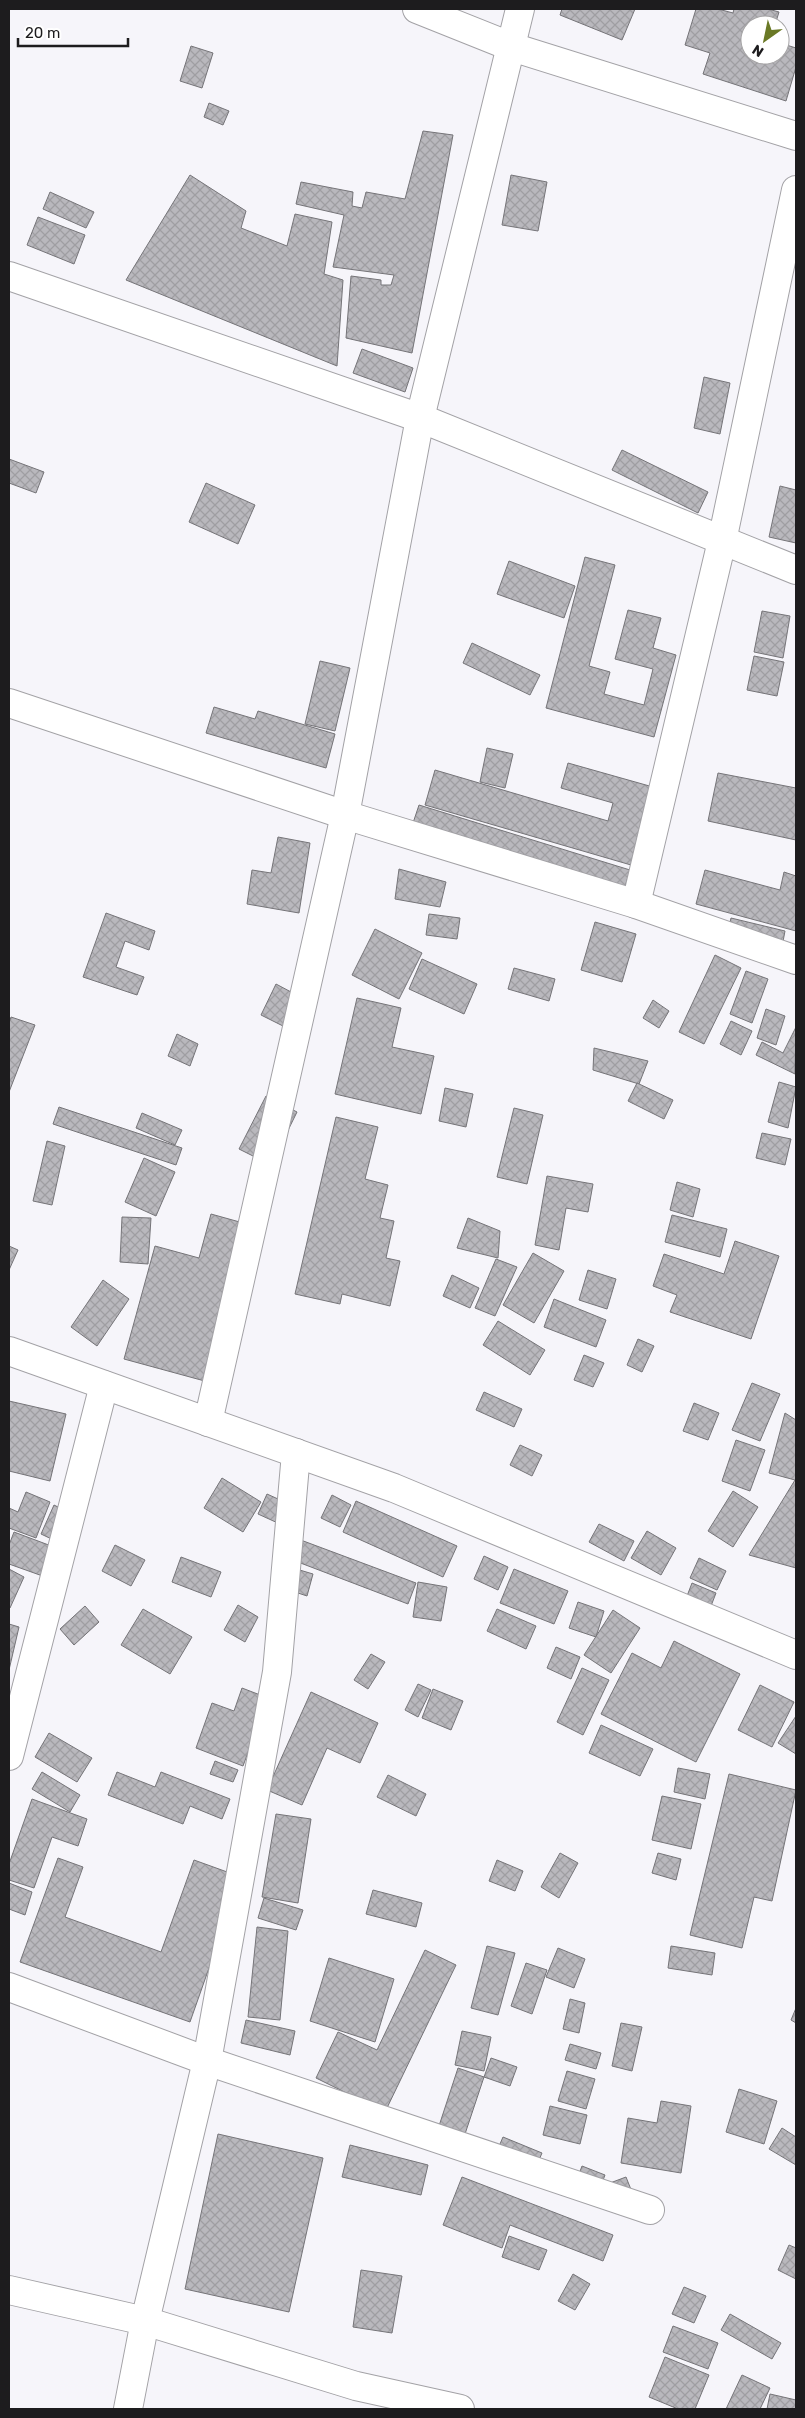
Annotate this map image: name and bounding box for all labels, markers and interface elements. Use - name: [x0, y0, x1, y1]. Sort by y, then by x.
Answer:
- scale bar: [18, 15, 128, 47]
- north arrow: [740, 15, 790, 65]
- text: 20 m: [25, 24, 60, 42]
- text: N: [749, 41, 767, 60]

